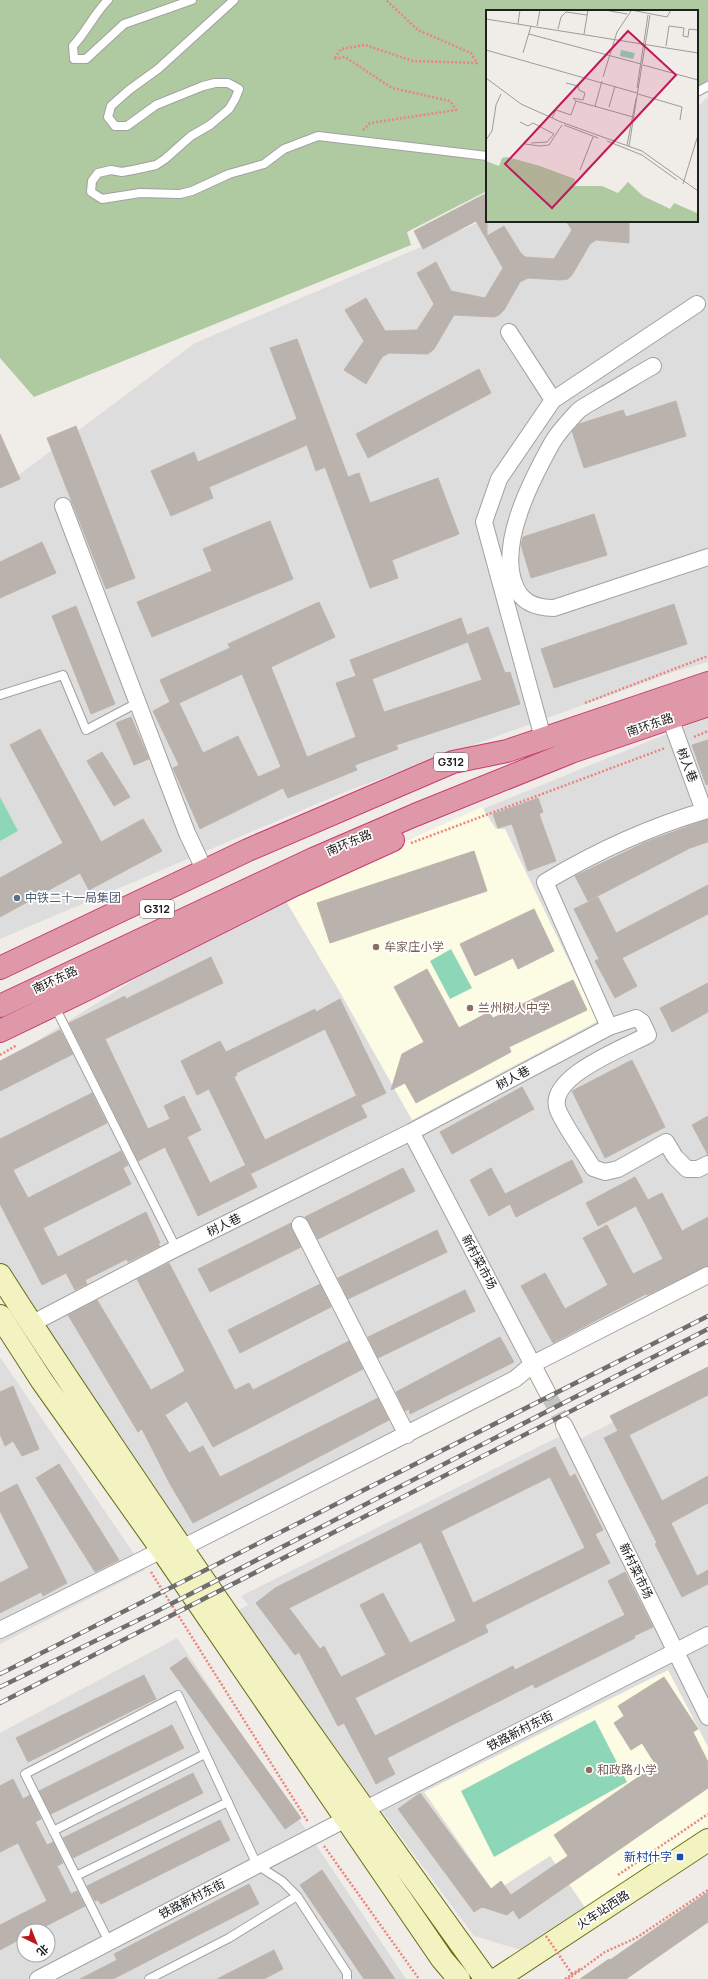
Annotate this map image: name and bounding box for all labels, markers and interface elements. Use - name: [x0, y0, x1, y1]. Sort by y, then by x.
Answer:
- inset map: [486, 10, 698, 222]
- street label: 南环东路: [624, 709, 675, 740]
- street label: 树人巷: [673, 745, 702, 785]
- road number: G312: [434, 753, 468, 771]
- street label: 南环东路: [323, 825, 374, 860]
- place label: 中铁二十一局集团: [25, 889, 121, 906]
- marker: 中铁二十一局集团: [12, 893, 22, 903]
- road number: G312: [140, 900, 174, 918]
- place label: 牟家庄小学: [384, 938, 444, 955]
- marker: 牟家庄小学: [371, 942, 381, 952]
- street label: 南环东路: [29, 962, 80, 997]
- place label: 兰州树人中学: [478, 999, 550, 1016]
- marker: 兰州树人中学: [465, 1003, 475, 1013]
- street label: 树人巷: [493, 1062, 533, 1094]
- street label: 树人巷: [204, 1209, 244, 1240]
- street label: 新村菜市场: [458, 1231, 501, 1292]
- street label: 新村菜市场: [616, 1540, 657, 1601]
- street label: 铁路新村东街: [484, 1707, 556, 1754]
- place label: 和政路小学: [597, 1761, 657, 1778]
- marker: 和政路小学: [584, 1765, 594, 1775]
- place label: 新村什字: [624, 1848, 672, 1865]
- marker: 新村什字: [675, 1852, 685, 1862]
- street label: 铁路新村东街: [156, 1875, 228, 1922]
- street label: 火车站西路: [573, 1886, 633, 1933]
- north arrow: [16, 1923, 56, 1963]
- text: 北: [34, 1941, 52, 1960]

